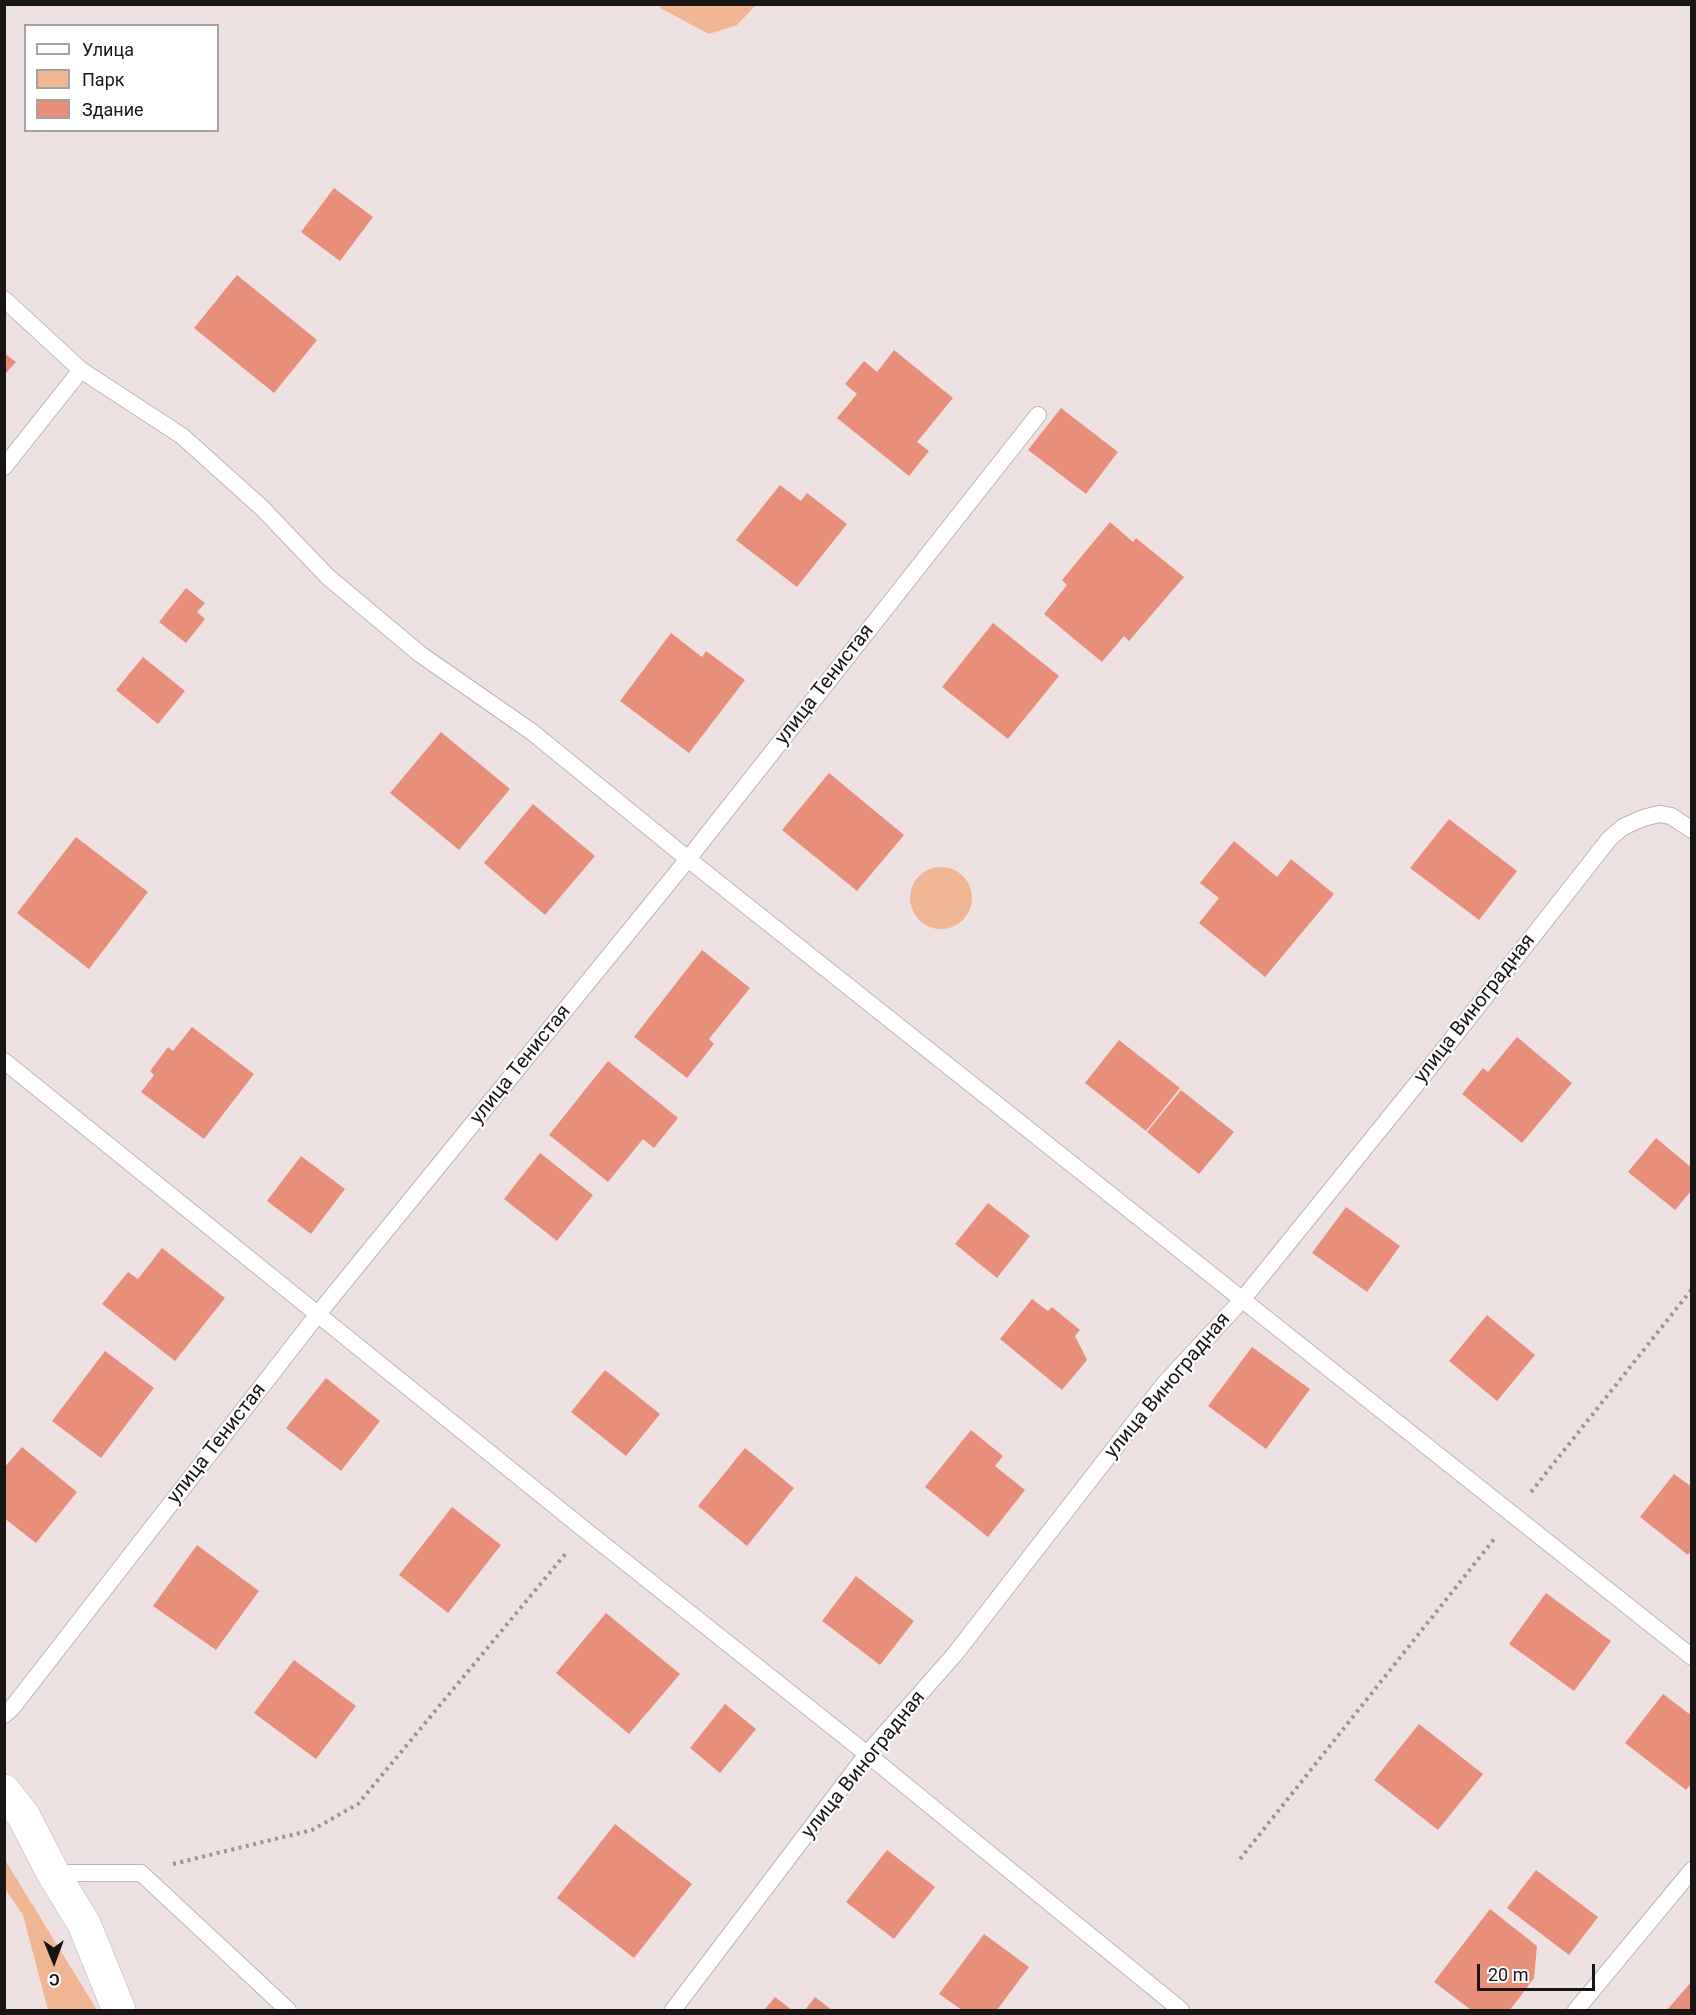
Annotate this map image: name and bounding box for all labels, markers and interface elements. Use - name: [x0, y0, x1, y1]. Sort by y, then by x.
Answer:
- legend: [24, 24, 219, 132]
- text: Улица: [82, 39, 134, 60]
- text: Парк: [82, 69, 124, 90]
- text: Здание: [82, 99, 144, 120]
- street label: улица Тенистая: [771, 620, 879, 750]
- street label: улица Виноградная: [1409, 930, 1541, 1088]
- street label: улица Тенистая: [466, 1001, 576, 1129]
- street label: улица Виноградная: [1100, 1308, 1236, 1464]
- street label: улица Тенистая: [163, 1379, 271, 1509]
- street label: улица Виноградная: [797, 1686, 931, 1844]
- north arrow: [24, 1931, 84, 1991]
- scale bar: [1480, 1952, 1598, 1990]
- text: 20 m: [1488, 1964, 1528, 1985]
- text: С: [49, 1970, 60, 1989]

